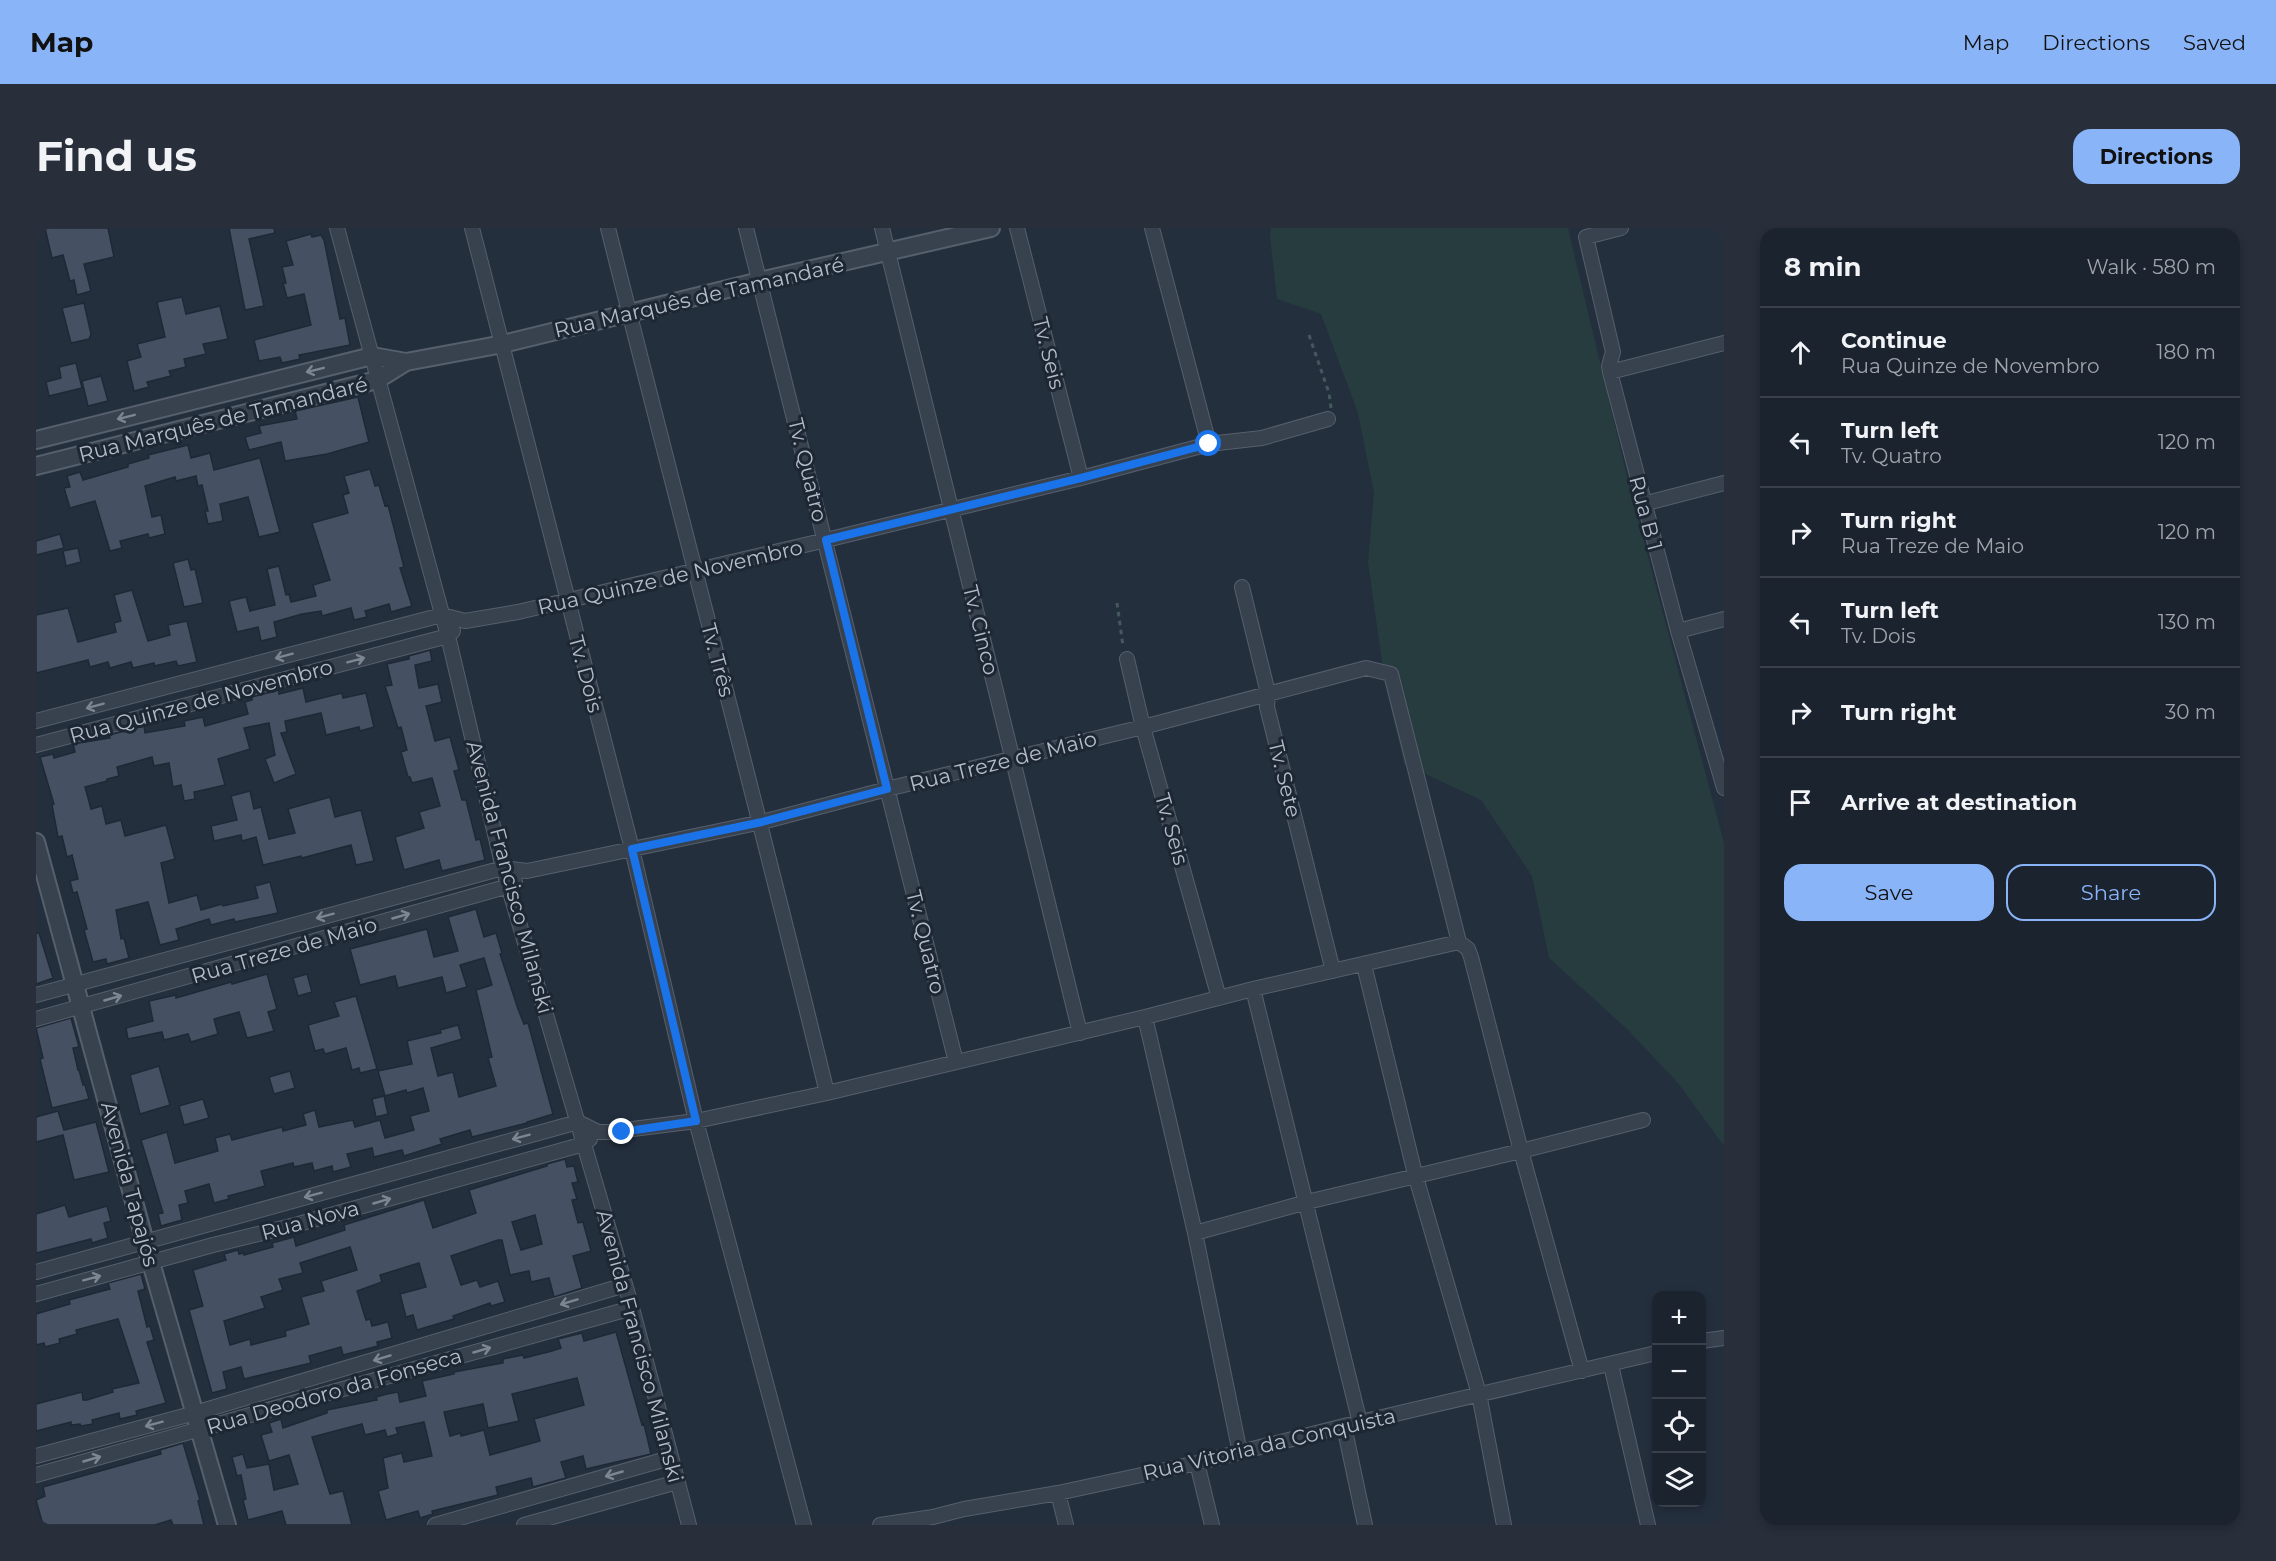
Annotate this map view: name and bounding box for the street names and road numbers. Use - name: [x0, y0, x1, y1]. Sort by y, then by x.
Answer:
- street label: Rua Marquês de Tamandaré: [551, 251, 847, 343]
- street label: Tv. Seis: [1028, 314, 1070, 392]
- street label: Rua Marquês de Tamandaré: [76, 371, 370, 467]
- street label: Tv. Quatro: [783, 416, 833, 524]
- street label: Rua B 1: [1624, 473, 1668, 553]
- street label: Rua Quinze de Novembro: [535, 534, 805, 620]
- street label: Tv. Cinco: [958, 583, 1004, 677]
- street label: Tv. Três: [696, 621, 740, 699]
- street label: Tv. Dois: [564, 633, 608, 715]
- street label: Rua Quinze de Novembro: [67, 654, 335, 748]
- street label: Rua Treze de Maio: [907, 726, 1099, 796]
- street label: Avenida Francisco Milanski: [461, 738, 559, 1016]
- street label: Tv. Sete: [1263, 738, 1307, 820]
- street label: Tv. Seis: [1150, 790, 1194, 868]
- street label: Tv. Quatro: [901, 888, 951, 996]
- street label: Rua Treze de Maio: [188, 912, 380, 988]
- street label: Avenida Tapajós: [96, 1099, 164, 1269]
- street label: Rua Nova: [258, 1195, 362, 1245]
- street label: Avenida Francisco Milanski: [591, 1207, 689, 1485]
- street label: Rua Deodoro da Fonseca: [204, 1343, 464, 1439]
- street label: Rua Vitoria da Conquista: [1140, 1403, 1398, 1485]

